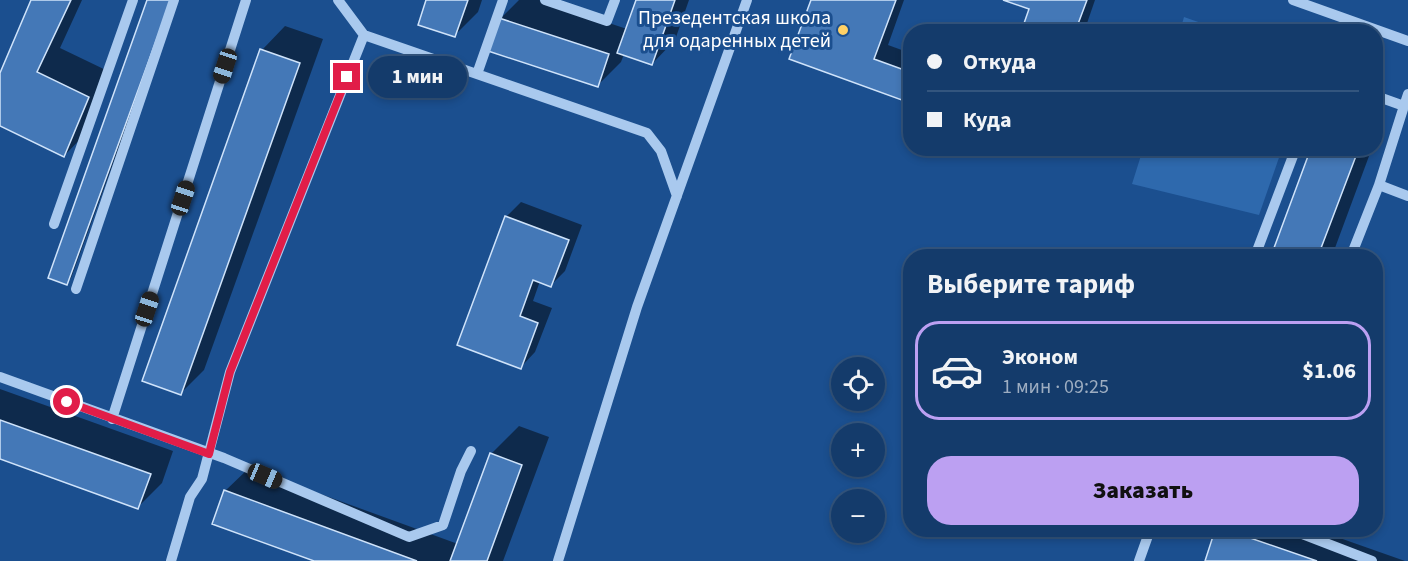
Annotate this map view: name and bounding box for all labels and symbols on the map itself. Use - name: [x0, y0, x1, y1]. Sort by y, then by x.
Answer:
- place label: Презедентская школа для одаренных детей: [638, 4, 831, 55]
- marker: Презедентская школа для одаренных детей: [836, 23, 850, 37]
- car: [211, 46, 239, 86]
- callout: 1 мин: [368, 56, 467, 98]
- route end: [333, 63, 360, 90]
- car: [169, 178, 197, 218]
- car: [133, 289, 161, 329]
- route start: [53, 388, 80, 415]
- car: [245, 461, 285, 491]

